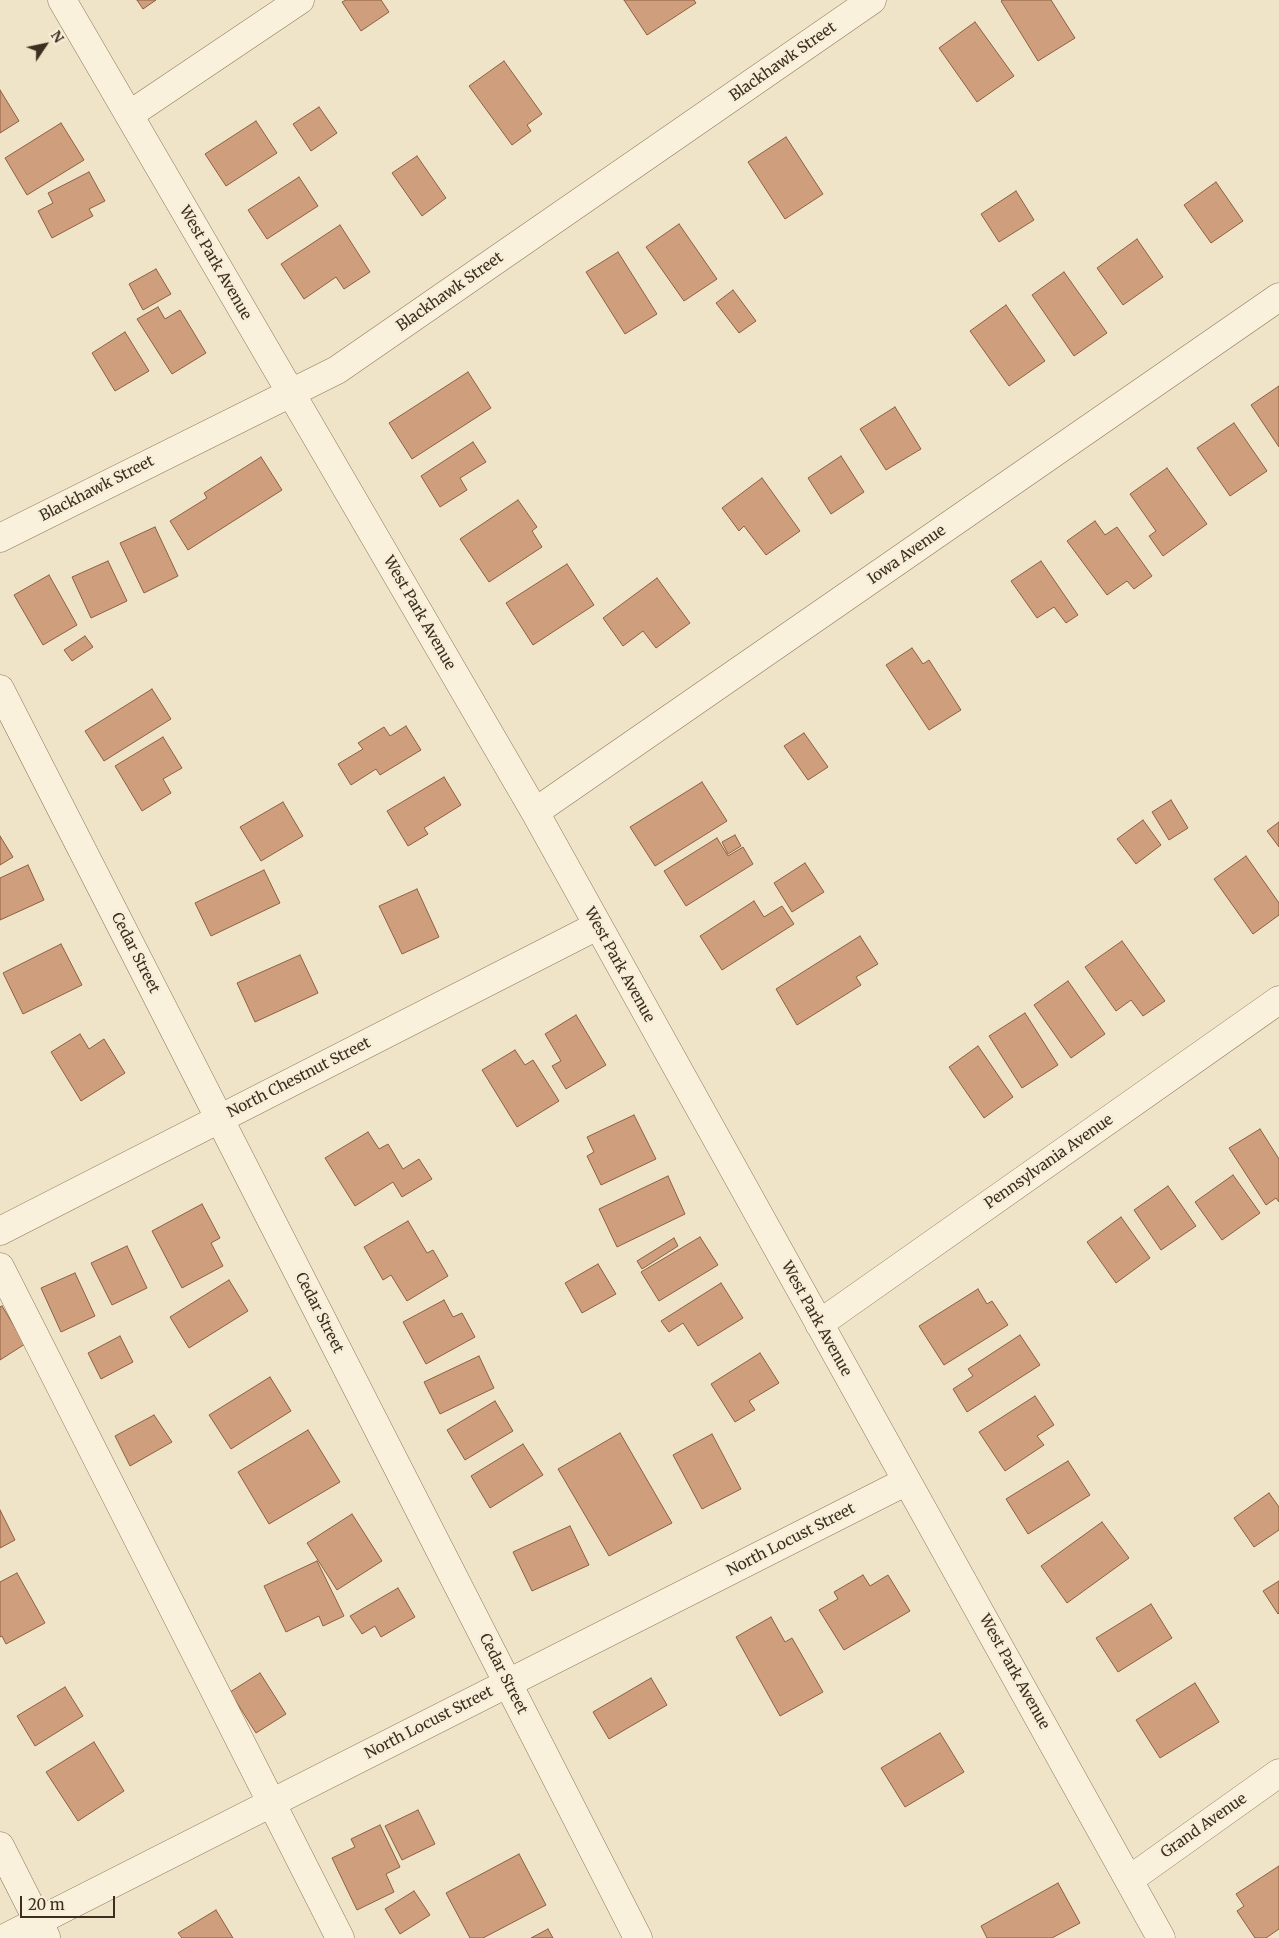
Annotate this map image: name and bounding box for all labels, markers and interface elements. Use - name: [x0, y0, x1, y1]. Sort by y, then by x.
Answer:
- street label: Blackhawk Street: [726, 19, 840, 105]
- north arrow: [20, 20, 70, 70]
- text: N: [47, 27, 68, 46]
- street label: West Park Avenue: [175, 203, 255, 323]
- street label: Blackhawk Street: [393, 249, 507, 335]
- street label: Blackhawk Street: [37, 452, 157, 526]
- street label: Iowa Avenue: [865, 522, 949, 588]
- street label: West Park Avenue: [379, 553, 459, 673]
- street label: West Park Avenue: [580, 904, 658, 1026]
- street label: Cedar Street: [107, 910, 163, 996]
- street label: North Chestnut Street: [224, 1034, 374, 1122]
- street label: Pennsylvania Avenue: [981, 1111, 1117, 1213]
- street label: West Park Avenue: [777, 1258, 855, 1380]
- street label: Cedar Street: [291, 1270, 347, 1356]
- street label: North Locust Street: [724, 1500, 858, 1580]
- street label: West Park Avenue: [975, 1611, 1053, 1733]
- street label: Cedar Street: [475, 1631, 531, 1717]
- street label: North Locust Street: [362, 1683, 496, 1763]
- street label: Grand Avenue: [1158, 1790, 1250, 1862]
- scale bar: [22, 1886, 118, 1918]
- text: 20 m: [28, 1895, 65, 1914]

